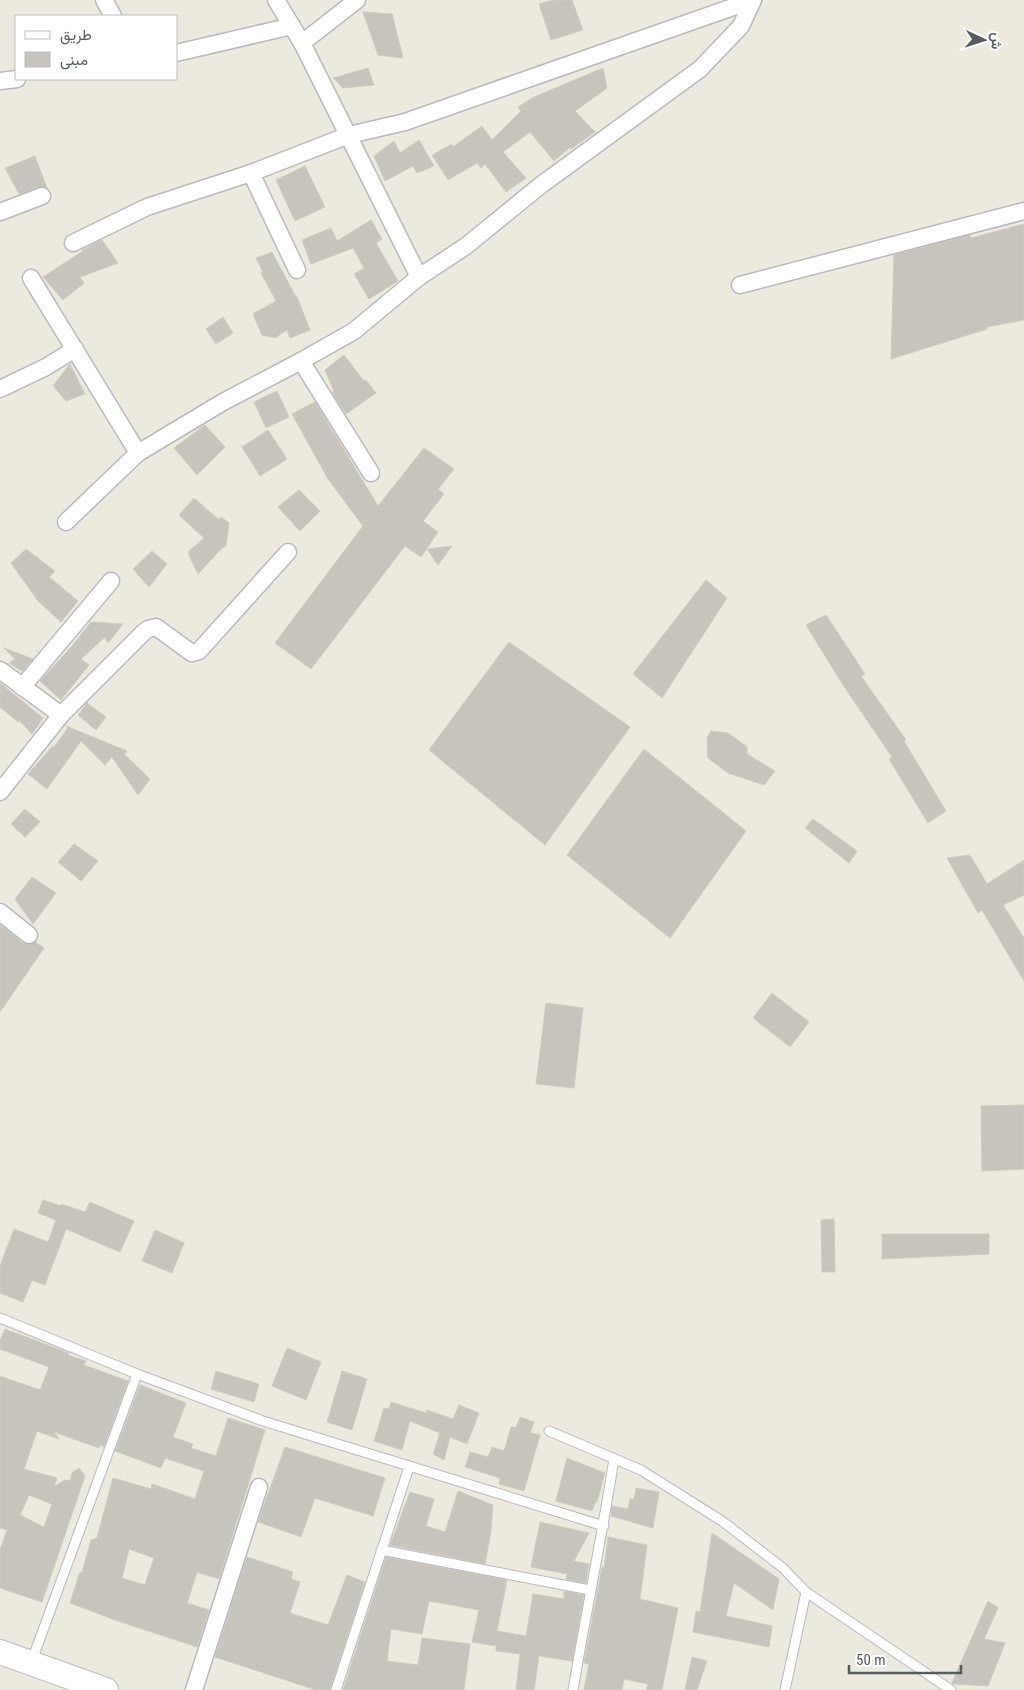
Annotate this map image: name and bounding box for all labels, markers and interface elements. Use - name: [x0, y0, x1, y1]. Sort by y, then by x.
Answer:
- legend: [15, 15, 178, 80]
- north arrow: [959, 15, 1009, 65]
- text: طريق: [60, 26, 92, 45]
- text: ش: [987, 32, 1006, 50]
- text: مبنى: [60, 51, 88, 70]
- scale bar: [849, 1642, 962, 1674]
- text: 50 m: [856, 1651, 886, 1669]

